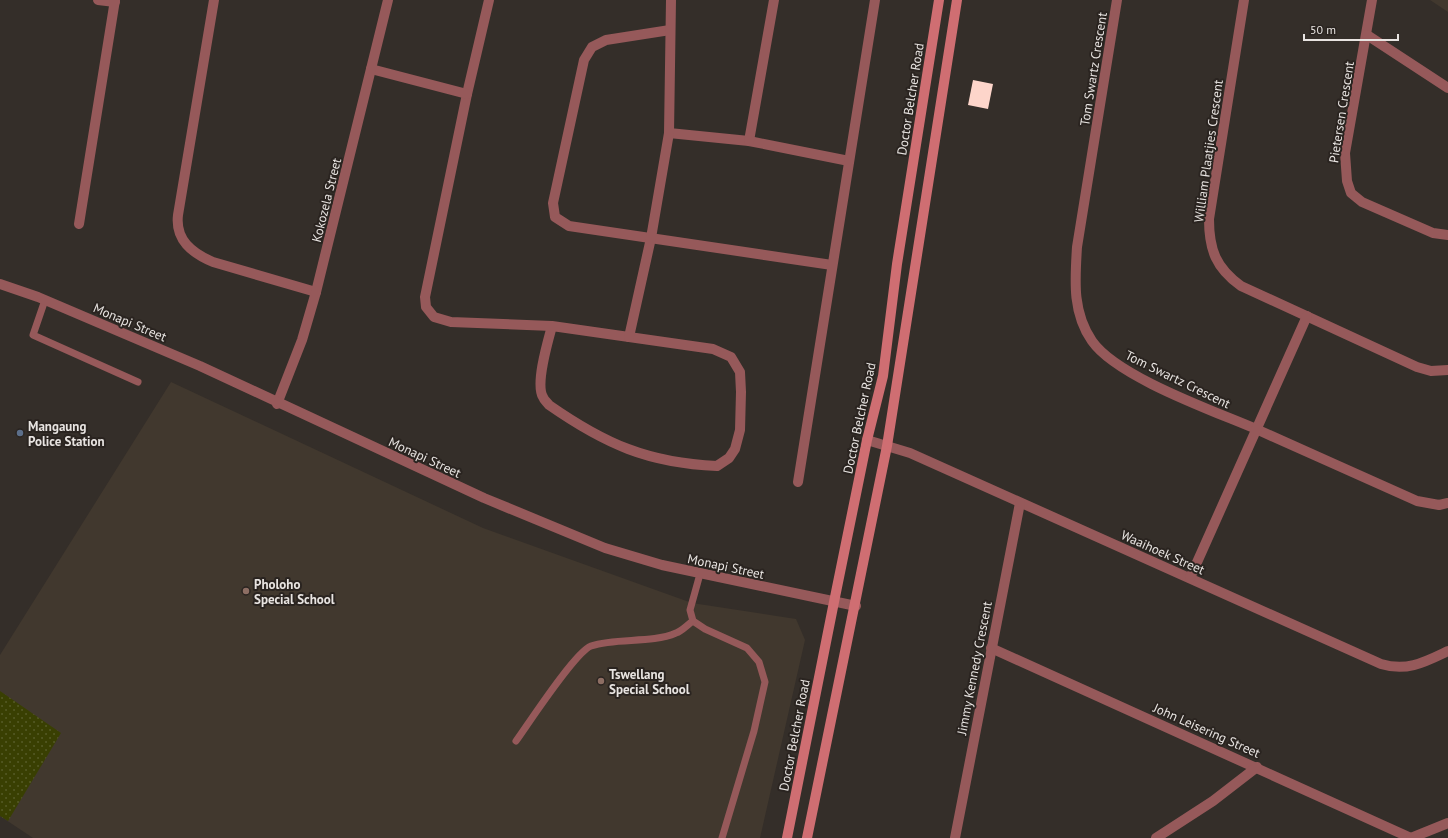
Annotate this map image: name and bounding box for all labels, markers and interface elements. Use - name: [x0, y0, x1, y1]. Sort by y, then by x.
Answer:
- street label: Tom Swartz Crescent: [1076, 10, 1111, 127]
- scale bar: [1304, 16, 1398, 42]
- text: 50 m: [1310, 22, 1336, 37]
- street label: Doctor Belcher Road: [893, 42, 928, 156]
- street label: Pietersen Crescent: [1325, 59, 1358, 164]
- street label: William Plaatjies Crescent: [1190, 78, 1227, 224]
- street label: Kokozela Street: [308, 156, 345, 244]
- street label: Monapi Street: [91, 299, 170, 346]
- street label: Tom Swartz Crescent: [1122, 347, 1234, 413]
- street label: Doctor Belcher Road: [839, 361, 880, 475]
- place label: Mangaung Police Station: [28, 418, 105, 450]
- marker: Mangaung Police Station: [15, 428, 25, 438]
- street label: Monapi Street: [386, 433, 464, 482]
- street label: Waaihoek Street: [1118, 526, 1208, 579]
- street label: Monapi Street: [686, 550, 766, 583]
- place label: Pholoho Special School: [254, 576, 335, 608]
- marker: Pholoho Special School: [241, 586, 251, 596]
- street label: Jimmy Kennedy Crescent: [953, 599, 996, 737]
- place label: Tswellang Special School: [609, 666, 690, 698]
- marker: Tswellang Special School: [596, 676, 606, 686]
- street label: Doctor Belcher Road: [775, 678, 814, 792]
- street label: John Leisering Street: [1150, 699, 1263, 762]

